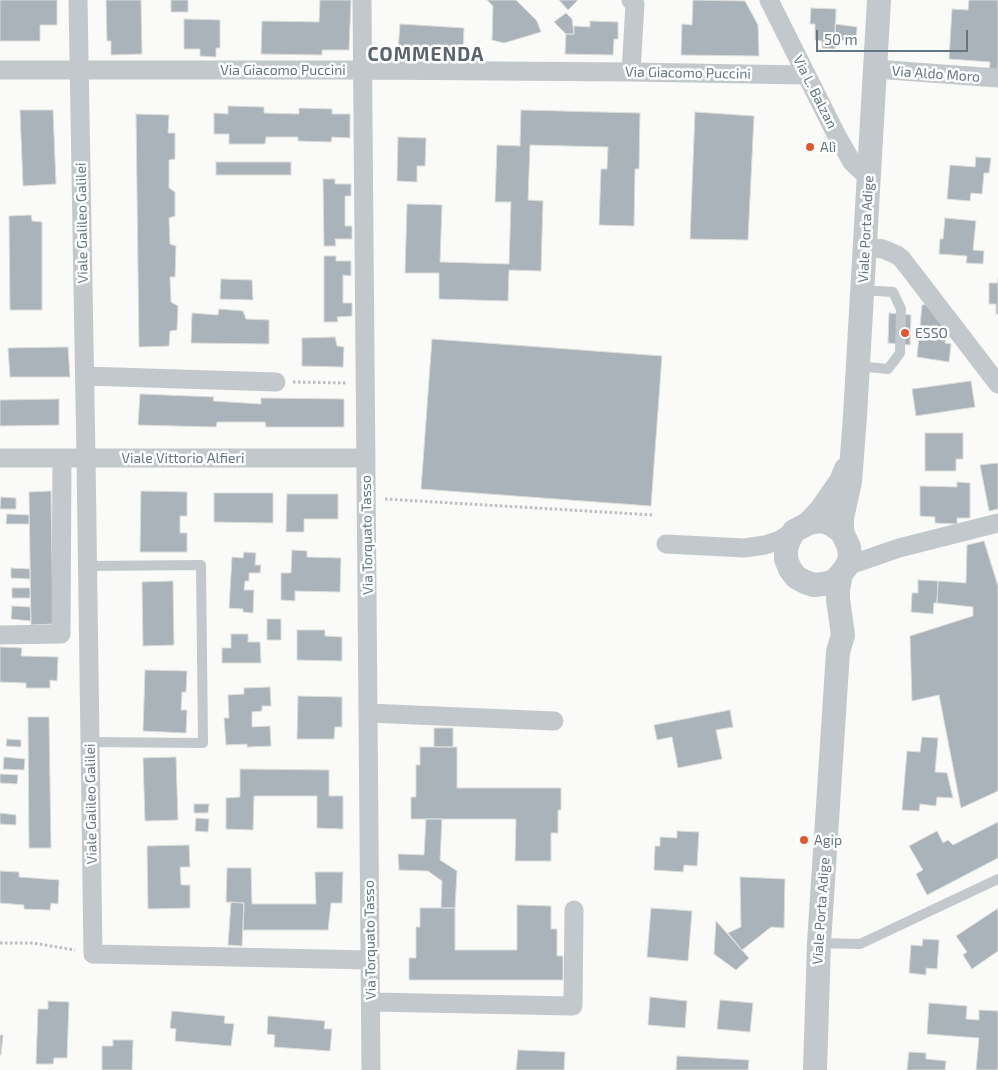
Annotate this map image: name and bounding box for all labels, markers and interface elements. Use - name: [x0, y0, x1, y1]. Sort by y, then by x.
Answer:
- scale bar: [818, 20, 970, 52]
- text: 50 m: [824, 30, 858, 48]
- district label: COMMENDA: [367, 44, 485, 66]
- street label: Via L. Balzan: [789, 53, 841, 131]
- street label: Via Giacomo Puccini: [220, 62, 346, 78]
- street label: Via Aldo Moro: [891, 63, 981, 85]
- street label: Via Giacomo Puccini: [625, 64, 751, 82]
- place label: Alì: [820, 139, 836, 155]
- marker: Alì: [804, 141, 816, 153]
- street label: Viale Galileo Galilei: [73, 163, 91, 283]
- street label: Viale Porta Adige: [855, 175, 877, 283]
- place label: ESSO: [915, 325, 948, 341]
- marker: ESSO: [899, 327, 911, 339]
- street label: Viale Vittorio Alfieri: [121, 450, 245, 466]
- street label: Via Torquato Tasso: [358, 475, 376, 595]
- street label: Viale Galileo Galilei: [82, 744, 100, 864]
- place label: Agip: [814, 832, 842, 848]
- marker: Agip: [798, 834, 810, 846]
- street label: Viale Porta Adige: [809, 857, 833, 965]
- street label: Via Torquato Tasso: [361, 880, 379, 1000]

